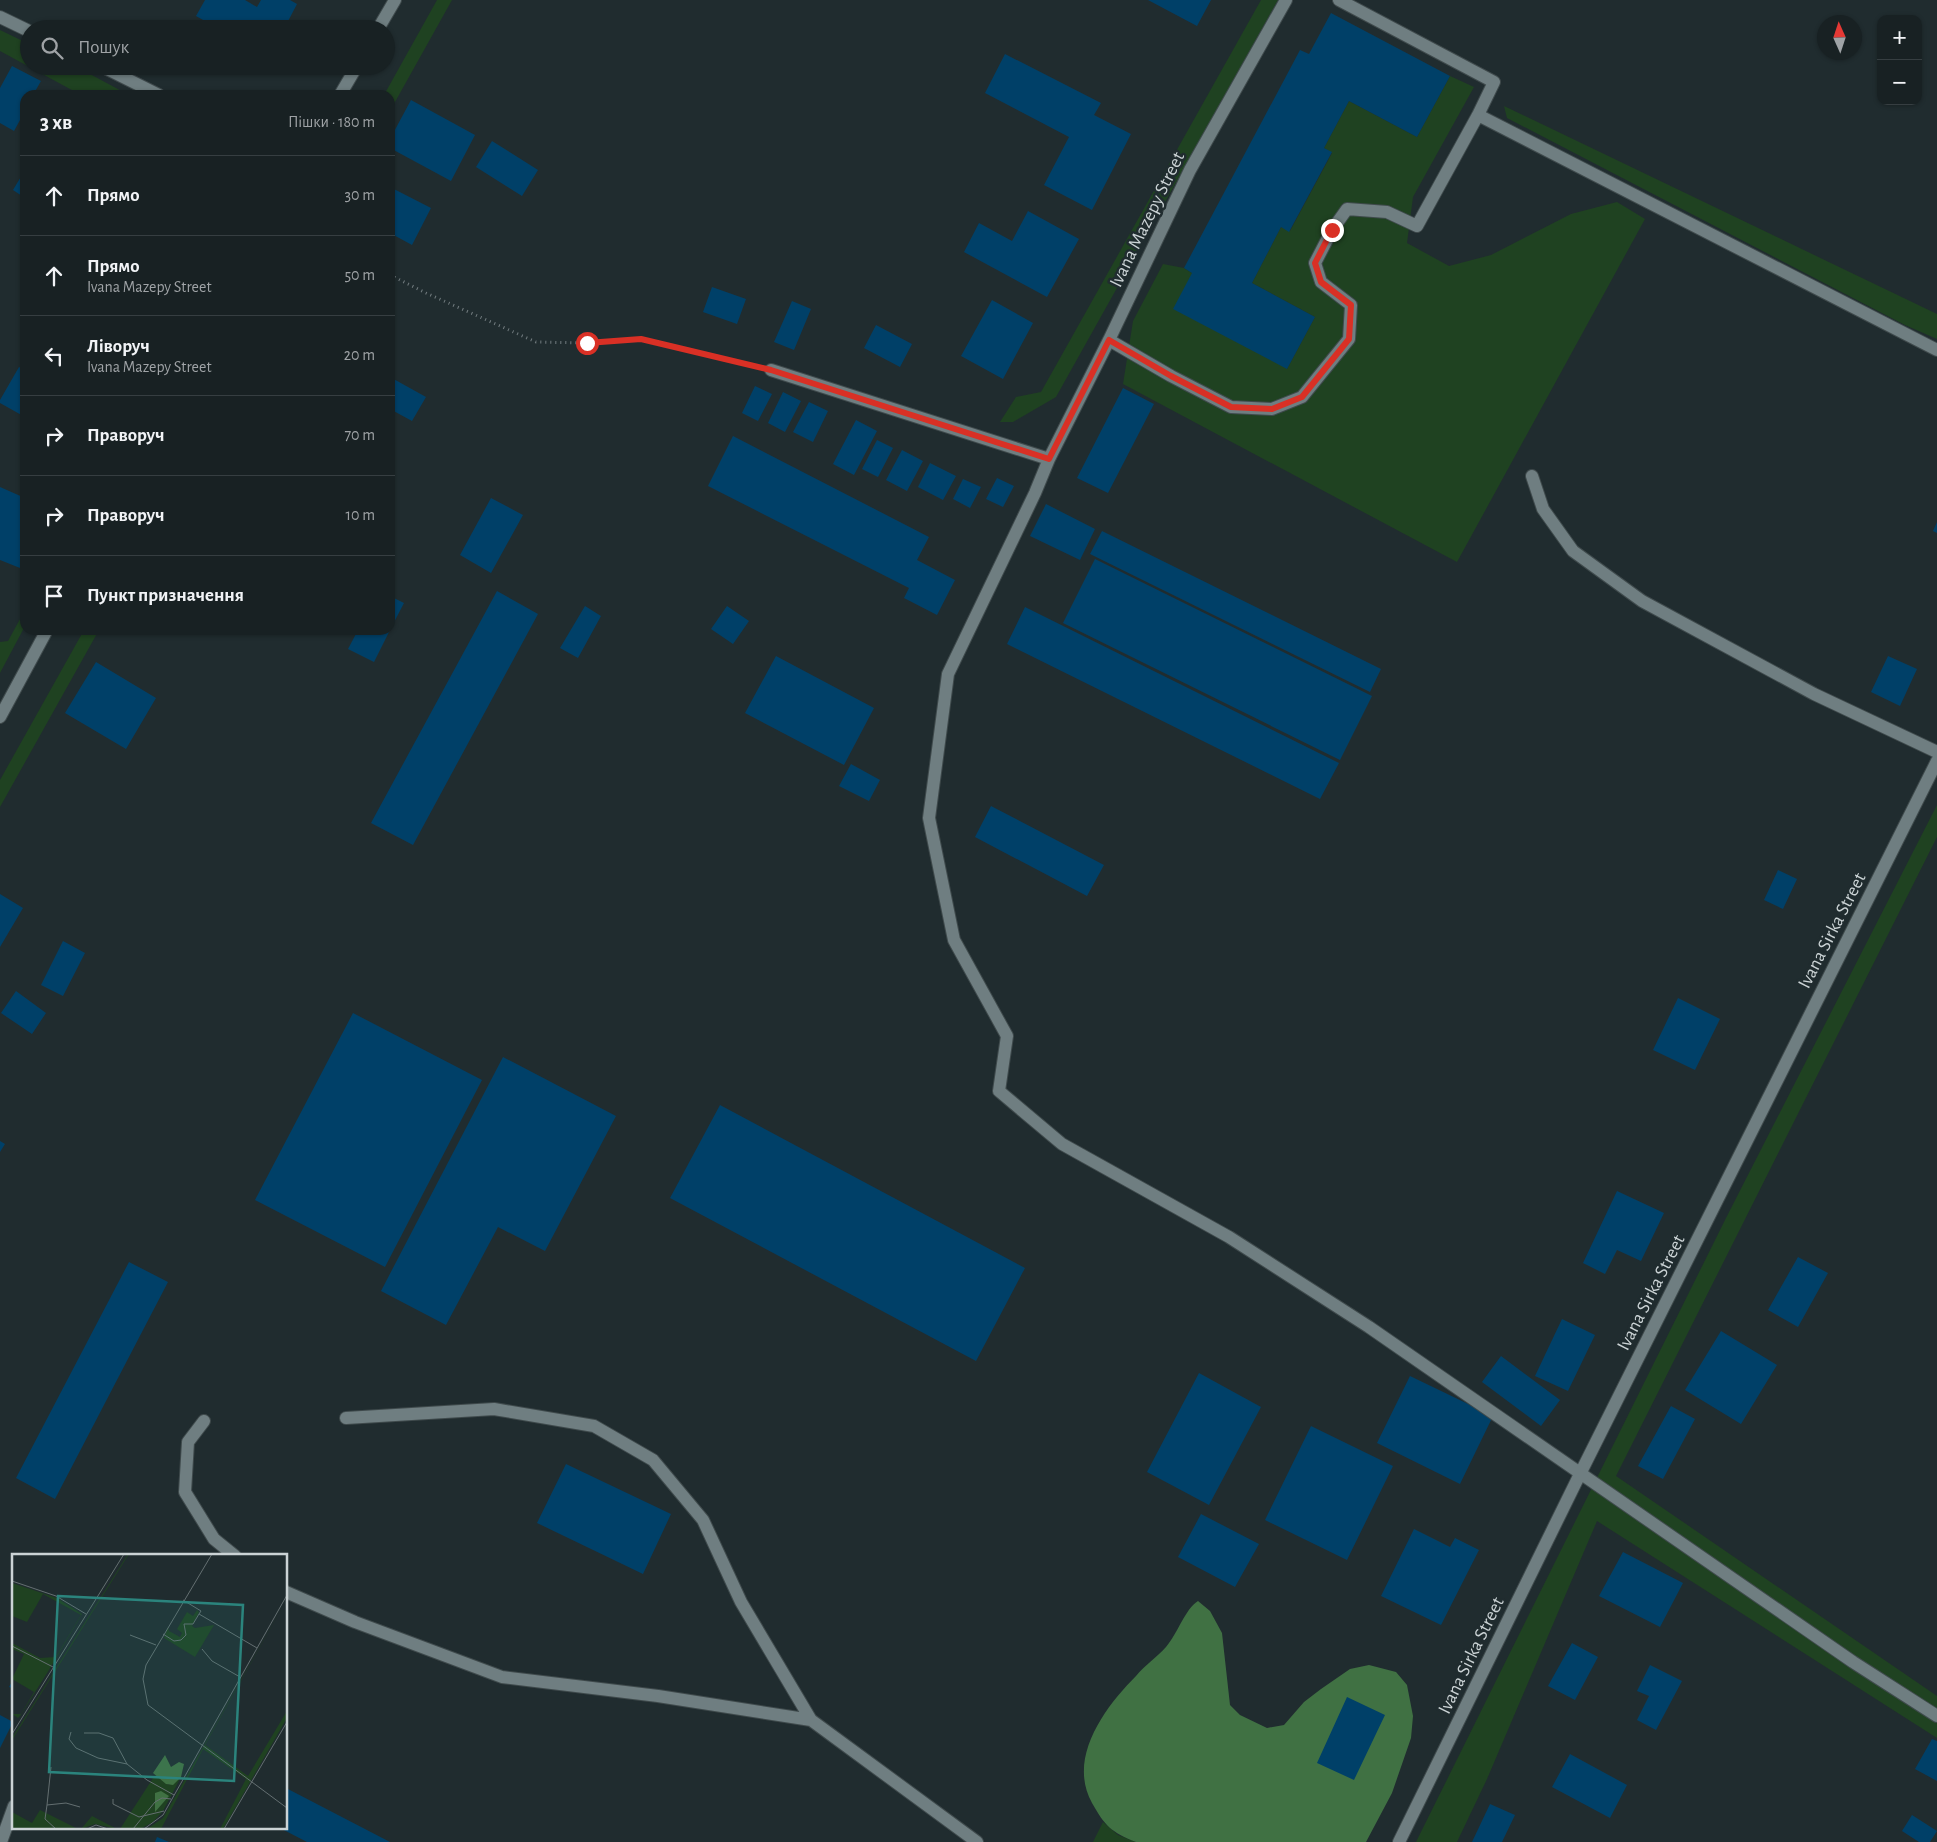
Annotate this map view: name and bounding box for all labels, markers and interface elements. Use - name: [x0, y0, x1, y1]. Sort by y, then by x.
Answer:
- north arrow: [1817, 15, 1862, 60]
- map controls: [1877, 15, 1922, 105]
- button: +: [1877, 15, 1922, 60]
- search box: [20, 20, 395, 75]
- icon: search: [38, 34, 66, 62]
- text: Пошук: [78, 38, 129, 57]
- button: −: [1877, 60, 1922, 105]
- text: 3 хв: [40, 112, 72, 133]
- text: Пішки · 180 m: [288, 114, 375, 130]
- street label: Ivana Mazepy Street: [1106, 149, 1188, 290]
- icon: ahead: [40, 182, 68, 210]
- text: Прямо: [87, 186, 140, 205]
- text: 30 m: [345, 187, 375, 203]
- route end: [1321, 219, 1344, 242]
- text: Прямо: [87, 257, 140, 276]
- icon: ahead: [40, 262, 68, 290]
- text: 50 m: [344, 267, 375, 283]
- text: Ivana Mazepy Street: [87, 279, 211, 295]
- route start: [576, 332, 599, 355]
- text: Ліворуч: [87, 337, 150, 356]
- icon: left: [40, 342, 68, 370]
- text: 20 m: [344, 347, 375, 363]
- text: Ivana Mazepy Street: [87, 359, 211, 375]
- icon: right: [40, 422, 68, 450]
- text: Праворуч: [87, 426, 165, 445]
- text: 70 m: [344, 427, 375, 443]
- icon: right: [40, 502, 68, 530]
- text: Праворуч: [87, 506, 165, 525]
- text: 10 m: [346, 507, 375, 523]
- icon: arrive: [40, 582, 68, 610]
- text: Пункт призначення: [87, 586, 244, 605]
- street label: Ivana Sirka Street: [1795, 870, 1870, 992]
- street label: Ivana Sirka Street: [1614, 1232, 1689, 1354]
- inset map: [12, 1554, 288, 1830]
- street label: Ivana Sirka Street: [1435, 1594, 1508, 1717]

